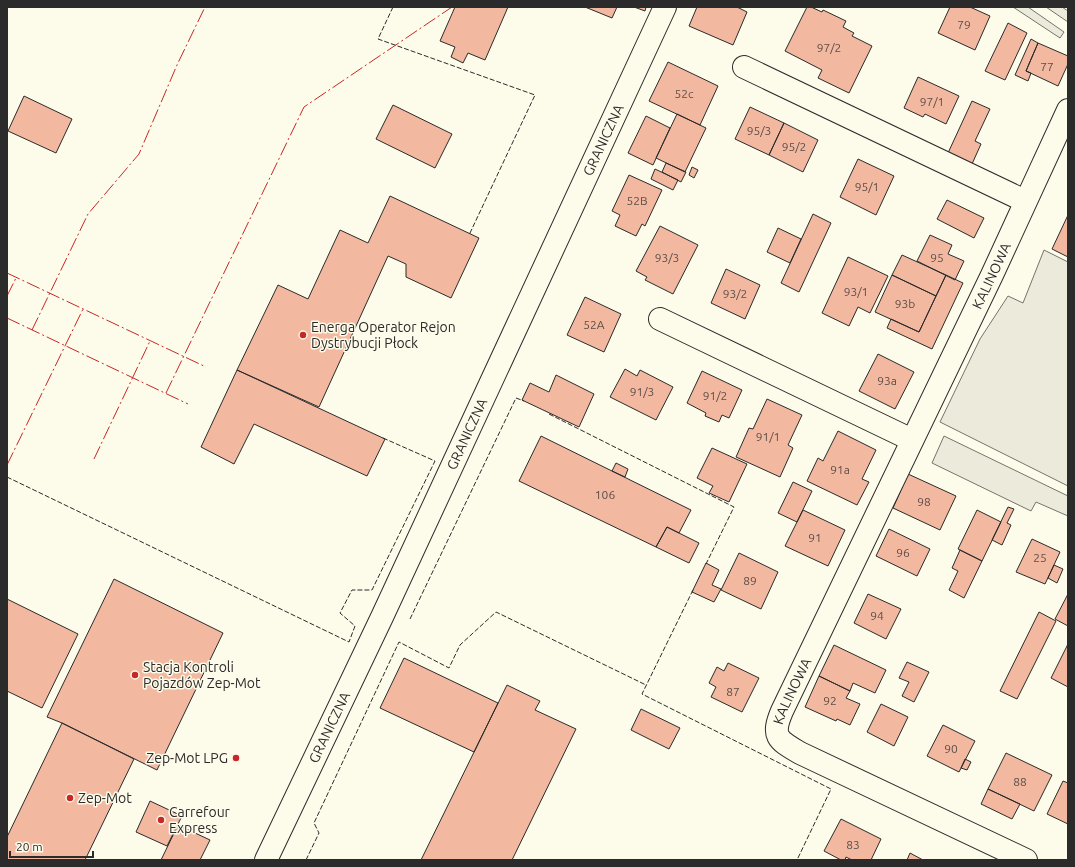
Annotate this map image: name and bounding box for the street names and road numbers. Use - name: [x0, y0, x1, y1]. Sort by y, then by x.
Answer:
- street label: GRANICZNA: [580, 102, 627, 178]
- street label: KALINOWA: [969, 240, 1014, 312]
- street label: GRANICZNA: [443, 396, 490, 472]
- street label: KALINOWA: [770, 655, 814, 726]
- street label: GRANICZNA: [306, 689, 353, 766]

